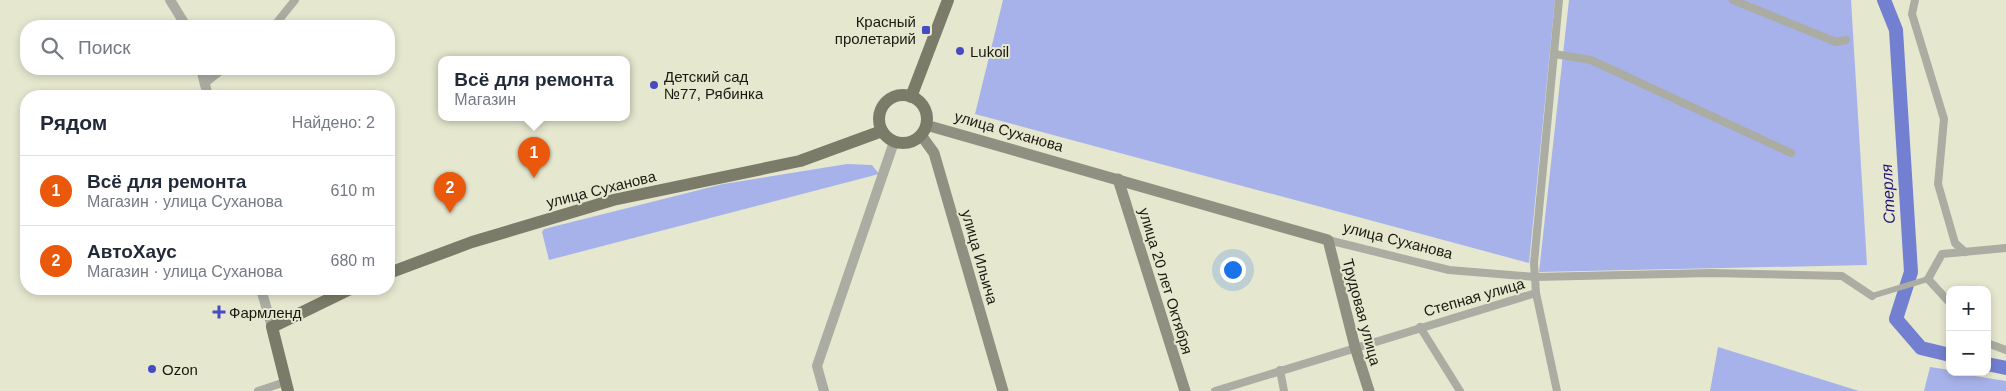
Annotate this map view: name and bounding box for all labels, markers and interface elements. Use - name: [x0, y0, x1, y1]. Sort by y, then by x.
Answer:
- place label: Красный пролетарий: [835, 13, 916, 47]
- search box: [20, 20, 395, 75]
- marker: Красный пролетарий: [920, 24, 932, 36]
- icon: search: [38, 34, 66, 62]
- text: Поиск: [78, 37, 131, 58]
- place label: Lukoil: [970, 43, 1009, 60]
- marker: Lukoil: [954, 45, 966, 57]
- popup: [438, 56, 630, 121]
- place label: Детский сад №77, Рябинка: [664, 68, 764, 102]
- text: Всё для ремонта: [454, 69, 614, 90]
- marker: Детский сад №77, Рябинка: [648, 79, 660, 91]
- text: Магазин: [454, 91, 516, 108]
- street label: улица Суханова: [953, 107, 1066, 155]
- text: Рядом: [40, 111, 107, 134]
- text: Найдено: 2: [292, 114, 375, 131]
- pin: 1: [518, 137, 550, 178]
- water label: Стерля: [1878, 163, 1898, 224]
- street label: улица Суханова: [545, 167, 658, 211]
- text: Всё для ремонта: [87, 171, 246, 192]
- pin: 2: [434, 172, 466, 213]
- text: 1: [52, 182, 60, 199]
- text: 610 m: [331, 182, 375, 199]
- text: Магазин · улица Суханова: [87, 193, 283, 210]
- street label: улица 20 лет Октября: [1136, 206, 1196, 356]
- street label: улица Ильича: [958, 208, 1002, 307]
- street label: улица Суханова: [1342, 218, 1455, 262]
- text: АвтоХаус: [87, 241, 177, 262]
- text: 2: [52, 252, 60, 269]
- text: 680 m: [331, 252, 375, 269]
- your location: [1220, 257, 1246, 283]
- street label: Трудовая улица: [1340, 257, 1385, 368]
- text: Магазин · улица Суханова: [87, 263, 283, 280]
- street label: Степная улица: [1422, 274, 1527, 320]
- map controls: [1946, 286, 1991, 376]
- button: +: [1946, 286, 1991, 331]
- place label: Фармленд: [229, 304, 302, 321]
- marker: Фармленд: [213, 306, 225, 318]
- button: −: [1946, 331, 1991, 376]
- place label: Ozon: [162, 361, 198, 378]
- marker: Ozon: [146, 363, 158, 375]

